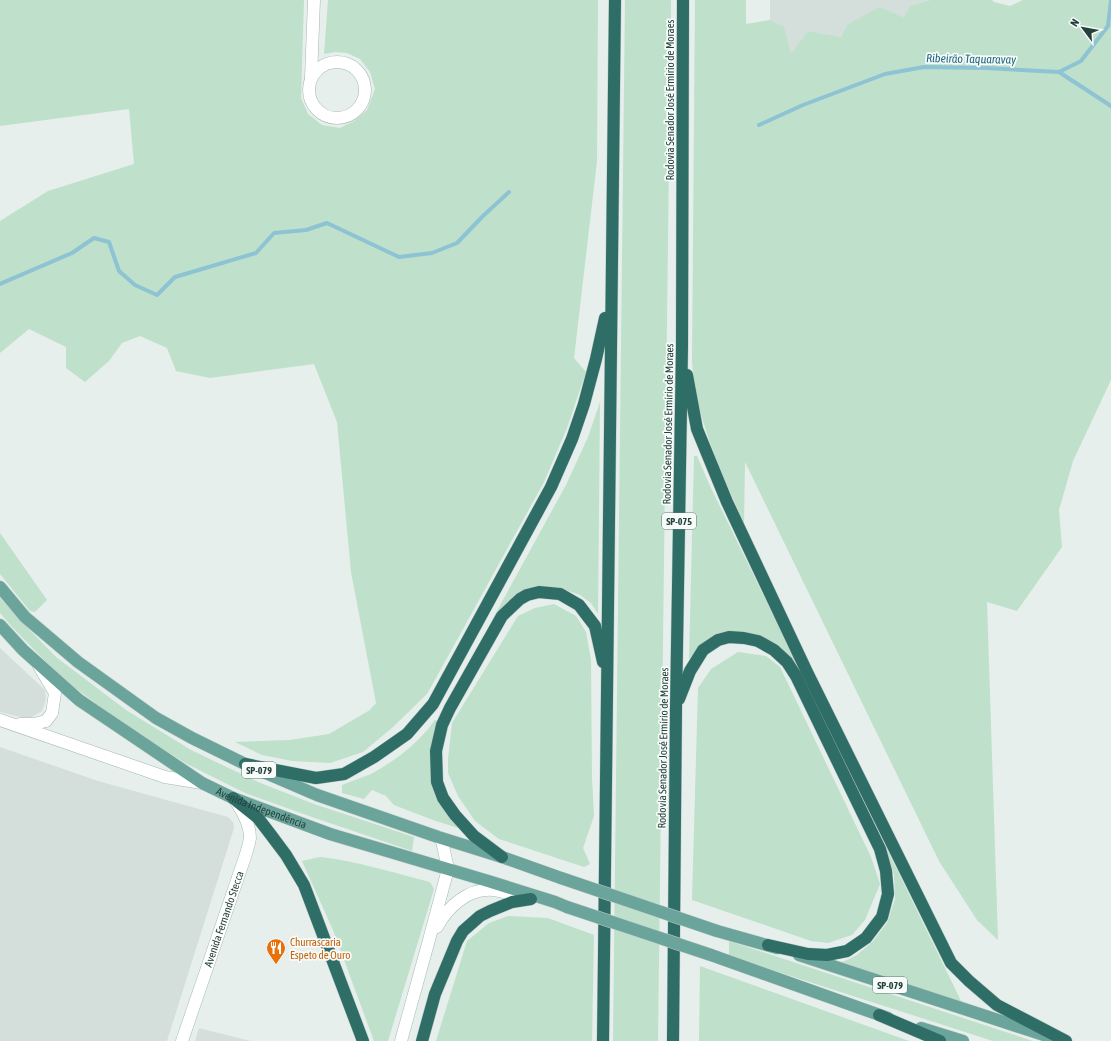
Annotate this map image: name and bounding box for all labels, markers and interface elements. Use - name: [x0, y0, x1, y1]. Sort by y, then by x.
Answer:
- north arrow: [1063, 8, 1103, 48]
- text: N: [1068, 17, 1081, 29]
- street label: Rodovia Senador José Ermírio de Moraes: [664, 19, 676, 181]
- water label: Ribeirão Taquaravay: [926, 51, 1016, 67]
- street label: Rodovia Senador José Ermírio de Moraes: [661, 343, 675, 505]
- road number: SP-075: [662, 513, 696, 529]
- street label: Rodovia Senador José Ermírio de Moraes: [656, 667, 670, 829]
- road number: SP-079: [242, 762, 276, 778]
- street label: Avenida Independência: [214, 785, 308, 831]
- street label: Avenida Fernando Stecca: [202, 869, 246, 969]
- place label: Churrascaria Espeto de Ouro: [290, 936, 350, 961]
- restaurant icon: Churrascaria Espeto de Ouro: [265, 937, 287, 965]
- road number: SP-079: [873, 977, 907, 993]

